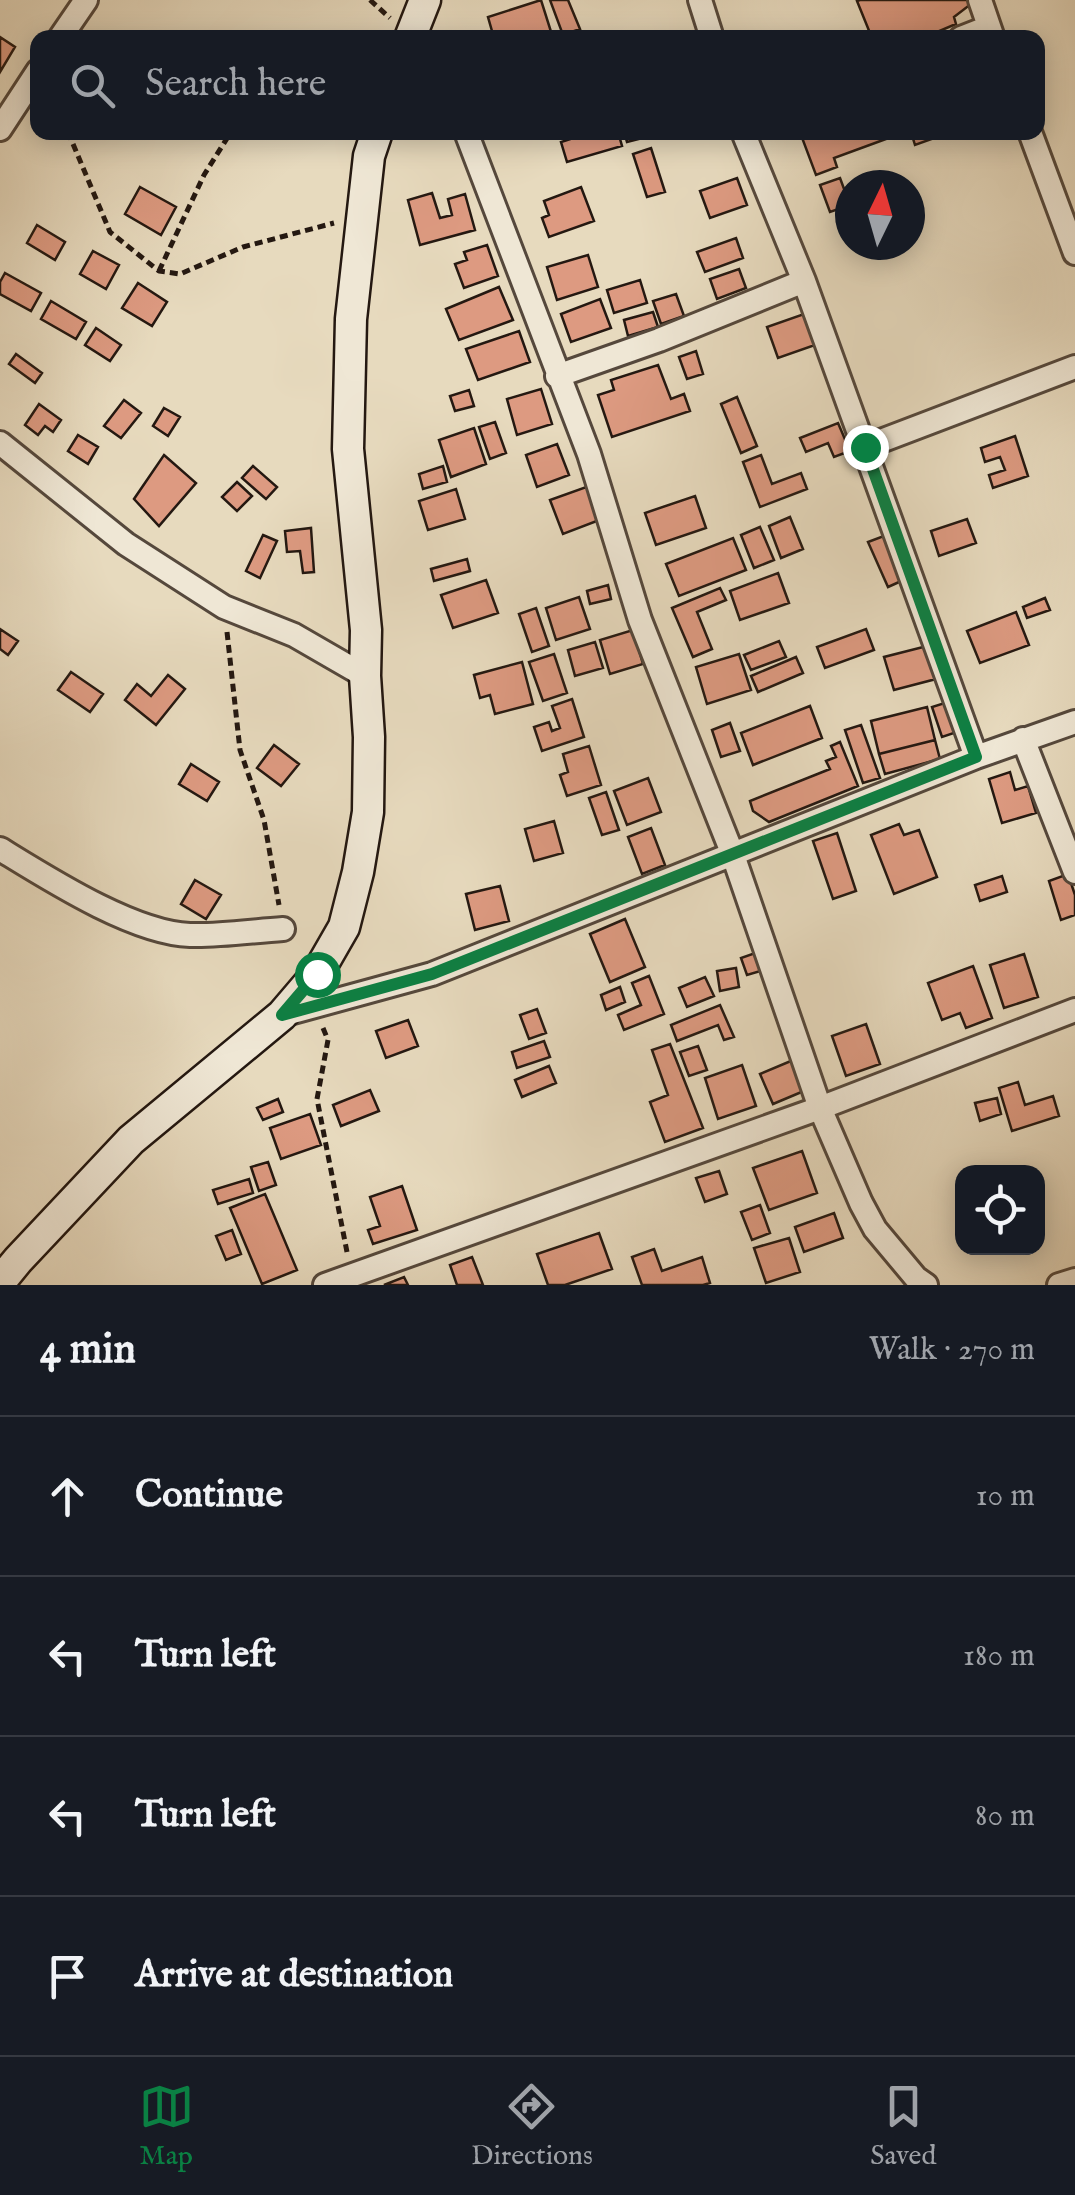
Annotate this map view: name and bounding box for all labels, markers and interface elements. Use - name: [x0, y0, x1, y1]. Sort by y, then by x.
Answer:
- search box: [30, 30, 1045, 140]
- icon: search: [65, 58, 120, 113]
- text: Search here: [145, 61, 326, 109]
- north arrow: [835, 170, 925, 260]
- route end: [843, 425, 889, 471]
- route start: [295, 952, 341, 998]
- map controls: [955, 1165, 1045, 1255]
- button: locate: [955, 1165, 1045, 1255]
- text: 4 min: [40, 1324, 136, 1377]
- text: Walk · 270 m: [869, 1330, 1035, 1371]
- icon: ahead: [40, 1469, 95, 1524]
- text: Continue: [135, 1472, 283, 1520]
- text: 10 m: [976, 1476, 1035, 1517]
- icon: left: [40, 1629, 95, 1684]
- text: Turn left: [135, 1632, 276, 1680]
- text: 180 m: [963, 1636, 1035, 1677]
- icon: left: [40, 1789, 95, 1844]
- text: Turn left: [135, 1792, 276, 1840]
- text: 80 m: [975, 1796, 1035, 1837]
- icon: arrive: [40, 1949, 95, 2004]
- text: Arrive at destination: [135, 1952, 453, 2000]
- tab: Map: [139, 2079, 194, 2174]
- tab: Directions: [471, 2079, 593, 2174]
- tab: Saved: [870, 2079, 936, 2174]

